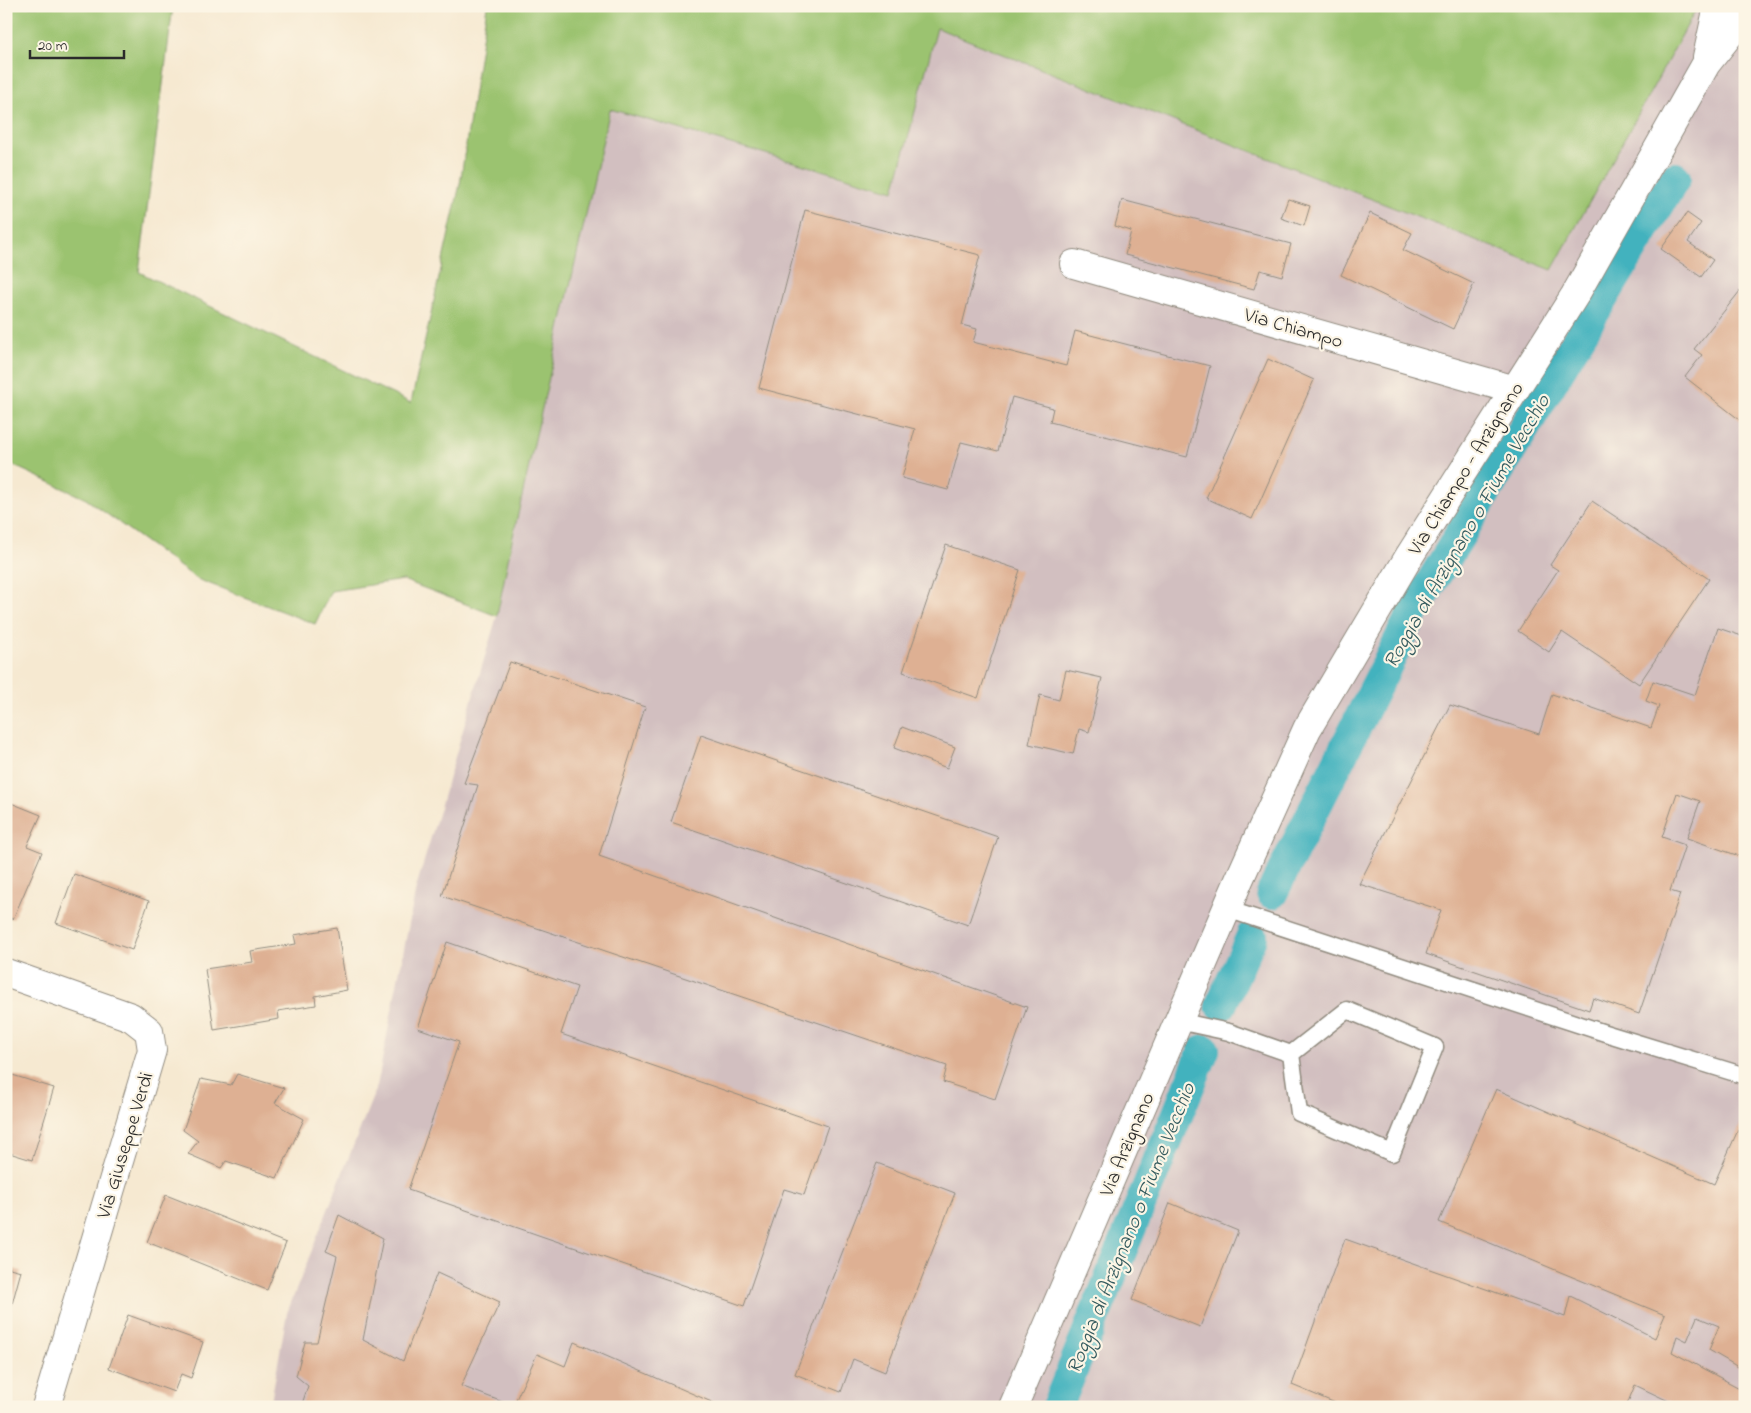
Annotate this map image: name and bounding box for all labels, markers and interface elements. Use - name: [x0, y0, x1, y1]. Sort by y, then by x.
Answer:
- scale bar: [30, 28, 124, 60]
- text: 20 m: [38, 35, 68, 57]
- street label: Via Chiampo: [1240, 301, 1346, 357]
- street label: Via Chiampo - Arzignano: [1401, 377, 1533, 563]
- water label: Roggia di Arzignano o Fiume Vecchio: [1377, 389, 1560, 675]
- street label: Via Giuseppe Verdi: [90, 1069, 162, 1223]
- water label: Roggia di Arzignano o Fiume Vecchio: [1060, 1078, 1205, 1379]
- street label: Via Arzignano: [1093, 1089, 1164, 1203]

